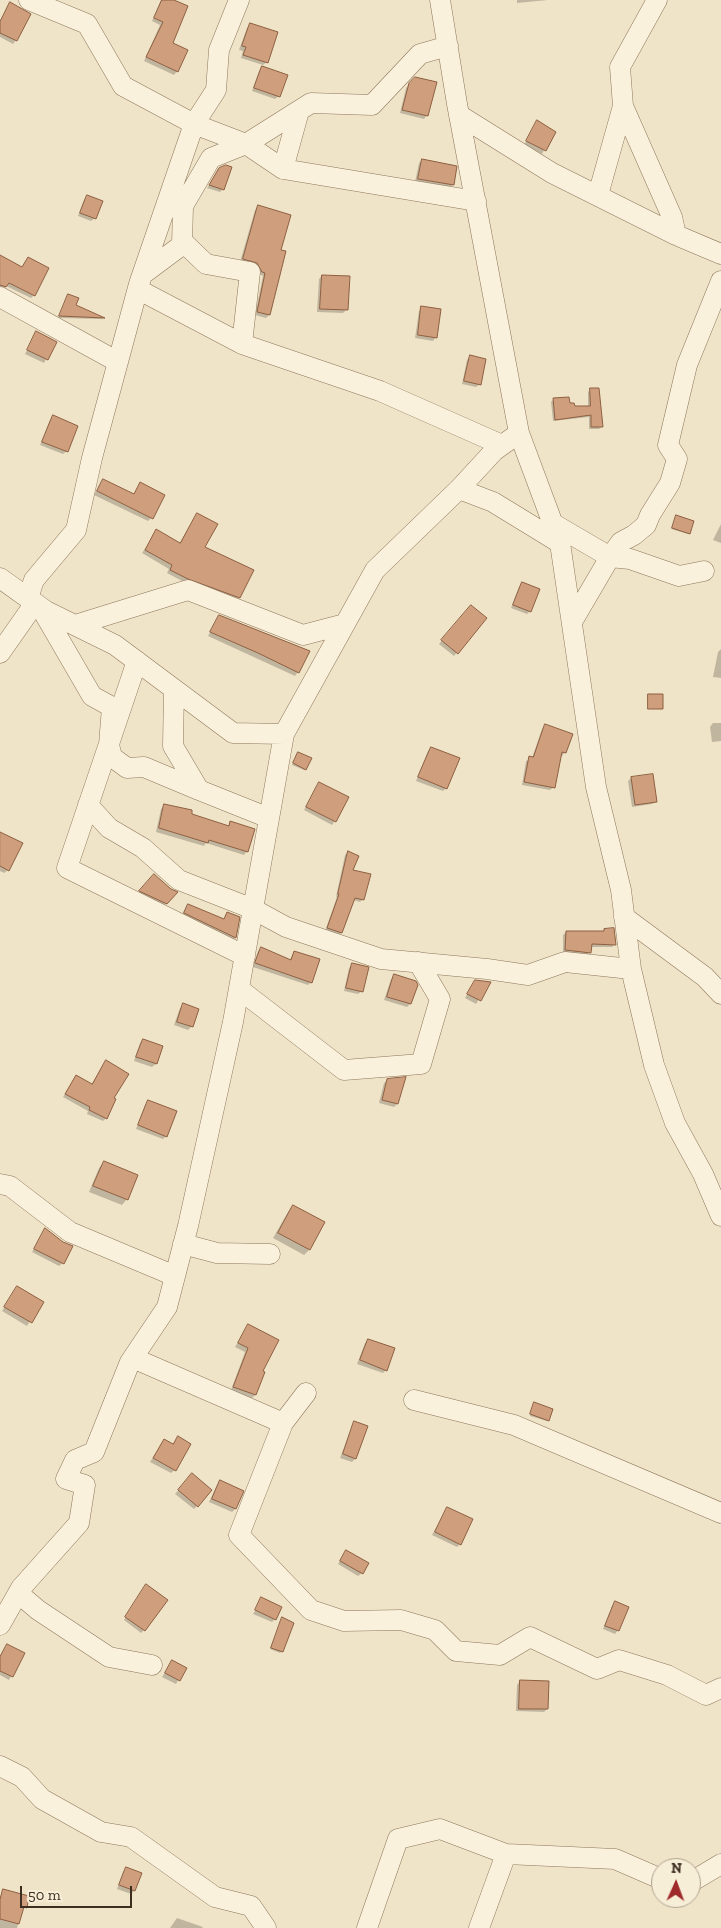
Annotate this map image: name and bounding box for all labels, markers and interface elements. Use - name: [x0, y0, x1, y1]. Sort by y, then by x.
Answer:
- north arrow: [651, 1858, 701, 1908]
- text: N: [671, 1860, 682, 1877]
- scale bar: [22, 1876, 135, 1908]
- text: 50 m: [28, 1886, 61, 1904]

